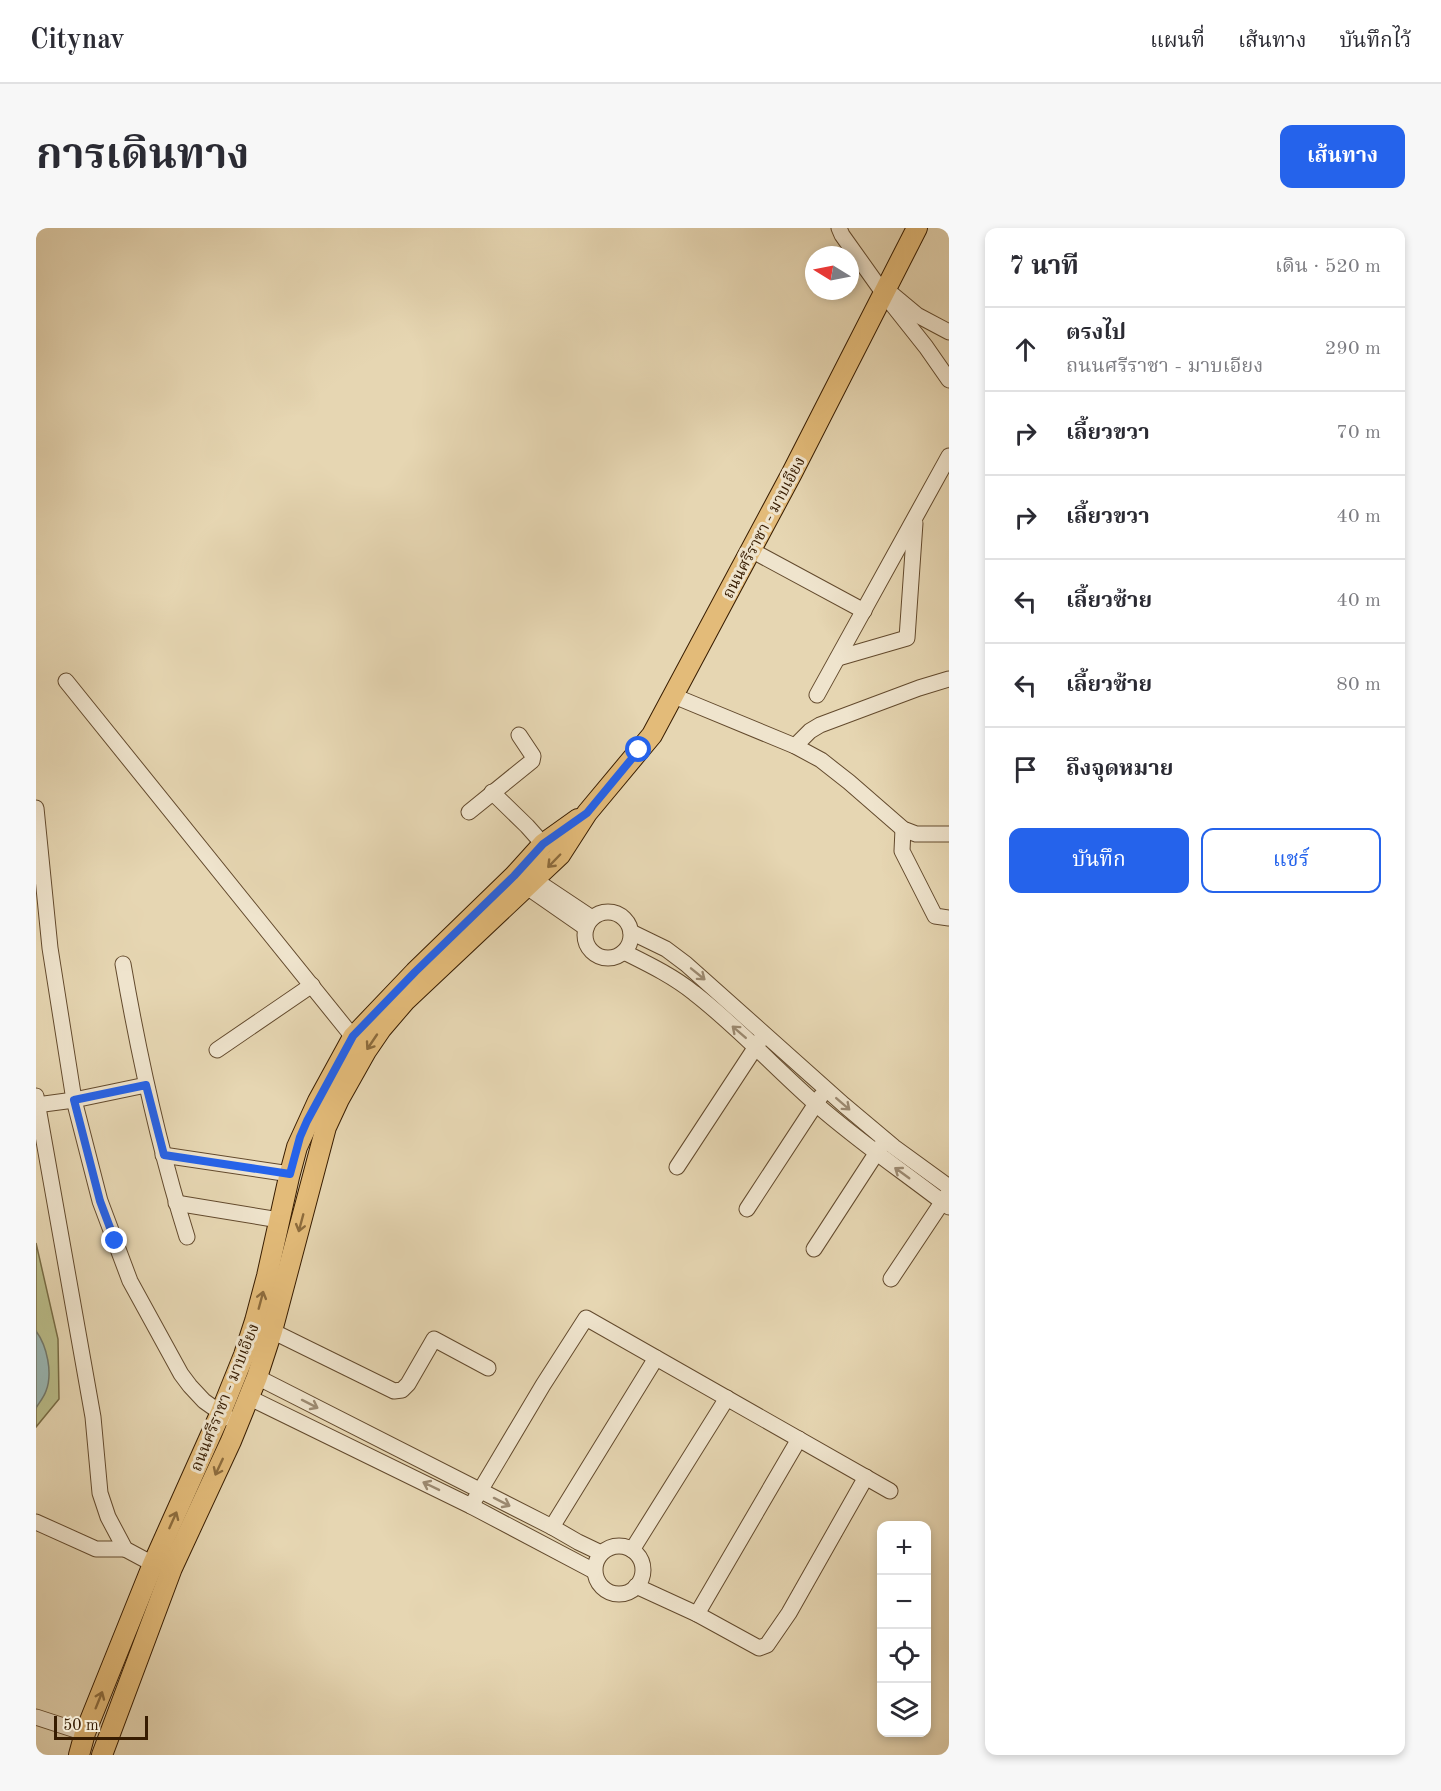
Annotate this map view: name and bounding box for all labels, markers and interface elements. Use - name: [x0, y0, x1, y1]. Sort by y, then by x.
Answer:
- text: Citynav: [30, 27, 125, 55]
- text: แผนที่: [1150, 31, 1205, 52]
- text: เส้นทาง: [1238, 31, 1306, 52]
- text: บันทึกไว้: [1339, 31, 1411, 52]
- button: เส้นทาง: [1280, 125, 1405, 188]
- text: การเดินทาง: [36, 136, 249, 178]
- north arrow: [805, 246, 859, 300]
- text: 7 นาที: [1009, 254, 1079, 280]
- text: เดิน · 520 m: [1275, 257, 1381, 277]
- text: ตรงไป: [1066, 322, 1126, 344]
- icon: ahead: [1009, 333, 1042, 366]
- text: 290 m: [1325, 339, 1381, 359]
- text: ถนนศรีราชา - มาบเอียง: [1066, 357, 1263, 377]
- icon: right: [1009, 417, 1042, 450]
- text: เลี้ยวขวา: [1066, 422, 1150, 444]
- text: 70 m: [1336, 423, 1381, 443]
- street label: ถนนศรีราชา - มาบเอียง: [719, 454, 809, 601]
- icon: right: [1009, 501, 1042, 534]
- text: เลี้ยวขวา: [1066, 506, 1150, 528]
- text: 40 m: [1336, 507, 1381, 527]
- icon: left: [1009, 585, 1042, 618]
- text: เลี้ยวซ้าย: [1066, 590, 1152, 612]
- text: 40 m: [1336, 591, 1381, 611]
- icon: left: [1009, 669, 1042, 702]
- text: เลี้ยวซ้าย: [1066, 674, 1152, 696]
- text: 80 m: [1336, 675, 1381, 695]
- route start: [625, 736, 651, 762]
- icon: arrive: [1009, 753, 1042, 786]
- text: ถึงจุดหมาย: [1066, 758, 1173, 780]
- button: บันทึก: [1009, 828, 1189, 893]
- button: แชร์: [1201, 828, 1381, 893]
- one-way arrow: [547, 853, 561, 868]
- one-way arrow: [690, 967, 706, 980]
- one-way arrow: [731, 1025, 747, 1038]
- one-way arrow: [366, 1034, 378, 1050]
- one-way arrow: [835, 1098, 851, 1111]
- one-way arrow: [894, 1167, 910, 1179]
- one-way arrow: [294, 1213, 306, 1232]
- route end: [101, 1227, 127, 1253]
- one-way arrow: [255, 1291, 267, 1310]
- street label: ถนนศรีราชา - มาบเอียง: [187, 1321, 263, 1474]
- one-way arrow: [300, 1398, 318, 1410]
- one-way arrow: [213, 1457, 225, 1475]
- one-way arrow: [422, 1480, 440, 1491]
- one-way arrow: [493, 1496, 510, 1508]
- one-way arrow: [168, 1511, 179, 1529]
- map controls: [877, 1521, 931, 1737]
- button: +: [877, 1521, 931, 1575]
- button: −: [877, 1575, 931, 1629]
- button: locate: [877, 1629, 931, 1683]
- button: layers: [877, 1683, 931, 1737]
- one-way arrow: [94, 1691, 105, 1710]
- scale bar: [54, 1713, 148, 1740]
- text: 50 m: [63, 1718, 99, 1734]

